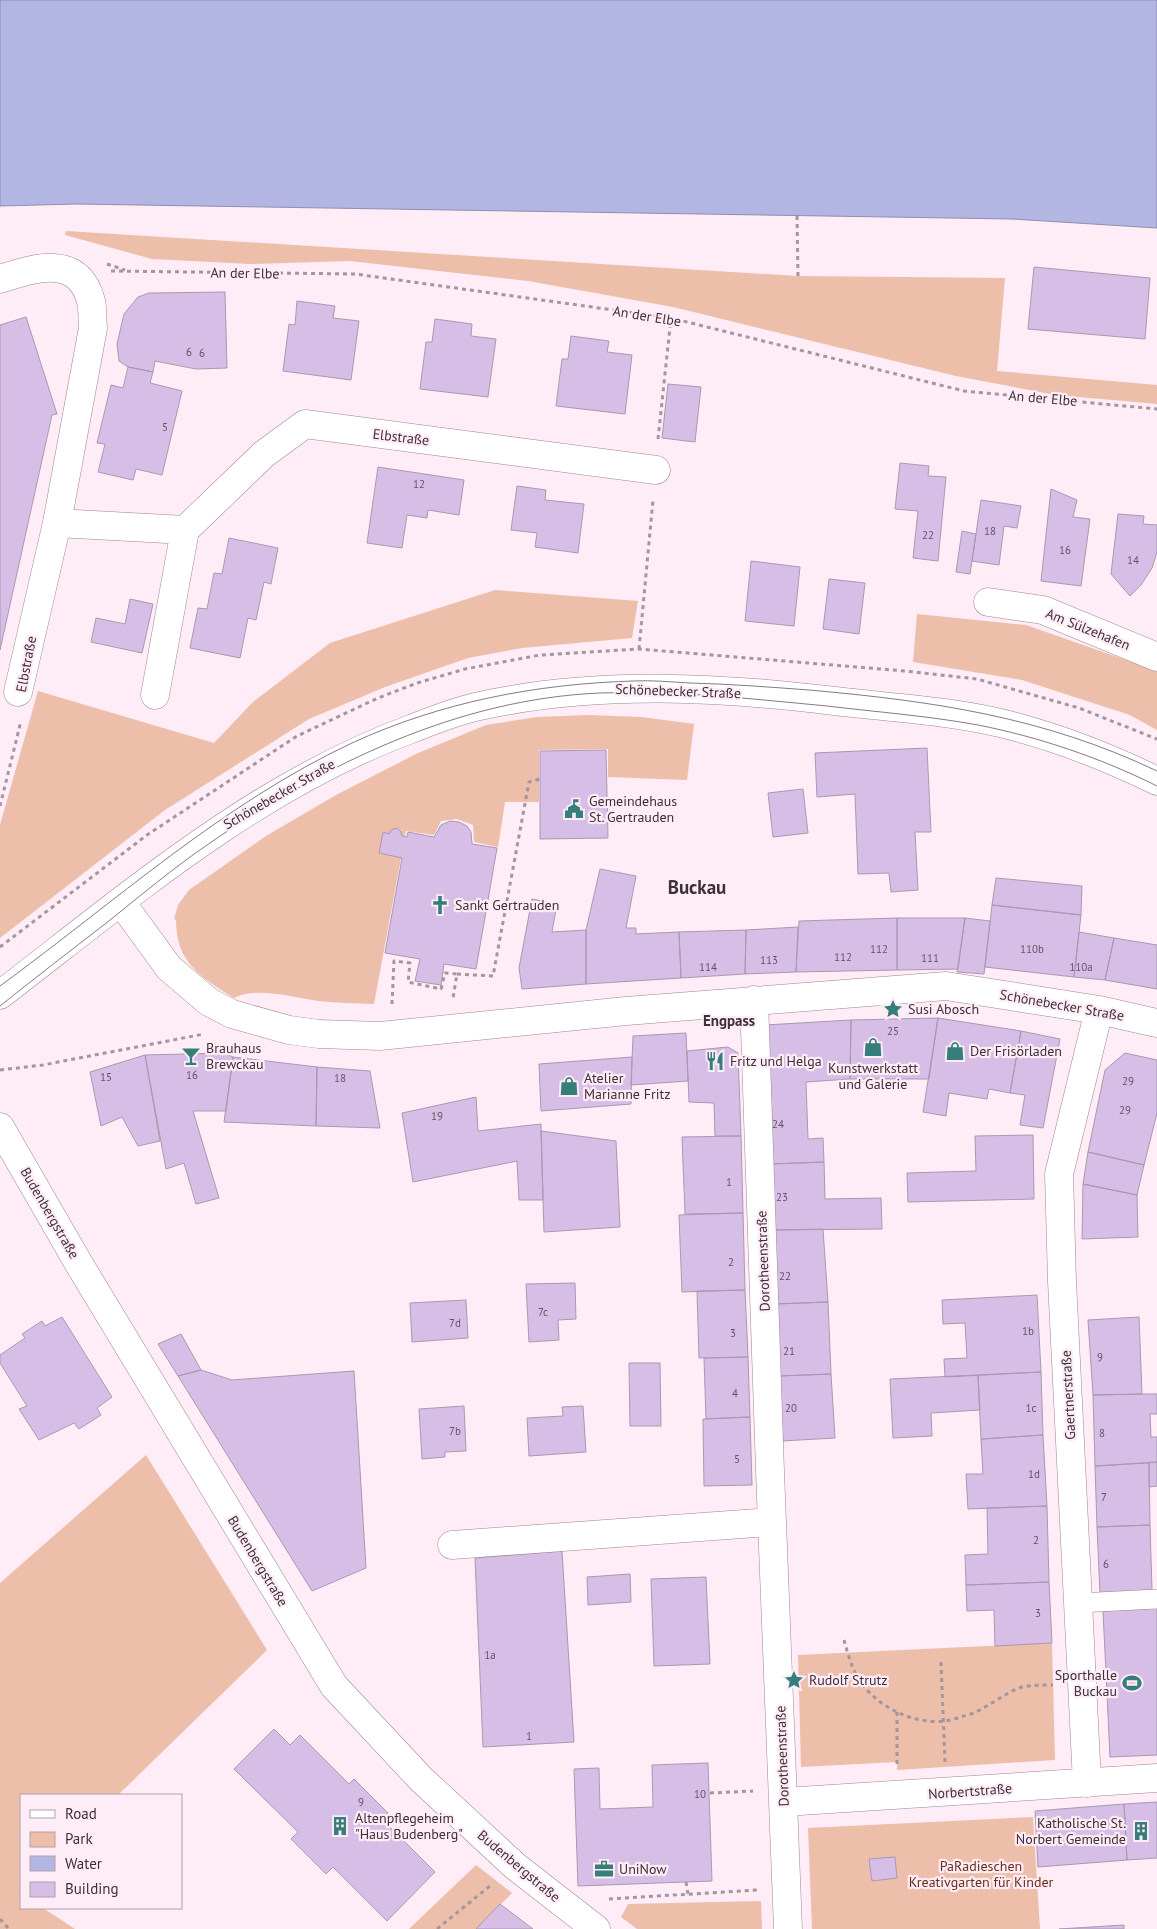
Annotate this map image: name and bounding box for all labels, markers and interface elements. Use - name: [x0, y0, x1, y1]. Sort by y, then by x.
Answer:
- street label: An der Elbe: [210, 263, 280, 283]
- street label: An der Elbe: [612, 302, 682, 330]
- house number: 6: [186, 345, 192, 359]
- house number: 6: [199, 346, 205, 360]
- street label: An der Elbe: [1008, 386, 1078, 410]
- house number: 5: [162, 420, 168, 434]
- street label: Elbstraße: [372, 425, 430, 449]
- house number: 12: [413, 477, 425, 491]
- house number: 18: [984, 524, 996, 538]
- house number: 22: [922, 528, 934, 542]
- house number: 16: [1059, 543, 1071, 557]
- house number: 14: [1127, 553, 1139, 567]
- street label: Am Sülzehafen: [1043, 604, 1133, 654]
- street label: Elbstraße: [12, 634, 40, 694]
- street label: Schönebecker Straße: [615, 680, 741, 702]
- street label: Schönebecker Straße: [220, 755, 338, 833]
- place label: Gemeindehaus St. Gertrauden: [589, 792, 677, 826]
- public building icon: Gemeindehaus St. Gertrauden: [563, 798, 585, 820]
- district label: Buckau: [668, 875, 726, 899]
- church icon: Sankt Gertrauden: [429, 894, 451, 916]
- place label: Sankt Gertrauden: [455, 896, 559, 914]
- house number: 112: [870, 942, 888, 956]
- house number: 110b: [1020, 942, 1044, 956]
- house number: 112: [834, 950, 852, 964]
- house number: 111: [921, 951, 939, 965]
- house number: 113: [760, 953, 778, 967]
- house number: 114: [699, 960, 717, 974]
- house number: 110a: [1069, 960, 1093, 974]
- street label: Schönebecker Straße: [998, 985, 1126, 1025]
- place icon: Susi Abosch: [882, 998, 904, 1020]
- place label: Susi Abosch: [908, 1000, 979, 1018]
- district label: Engpass: [703, 1011, 755, 1030]
- house number: 25: [887, 1024, 899, 1038]
- shop icon: Kunstwerkstatt und Galerie: [862, 1036, 884, 1058]
- place label: Brauhaus Brewckau: [206, 1039, 264, 1073]
- shop icon: Der Frisörladen: [944, 1040, 966, 1062]
- place label: Der Frisörladen: [970, 1042, 1062, 1060]
- bar icon: Brauhaus Brewckau: [180, 1045, 202, 1067]
- restaurant icon: Fritz und Helga: [704, 1050, 726, 1072]
- place label: Fritz und Helga: [730, 1052, 822, 1070]
- place label: Kunstwerkstatt und Galerie: [828, 1059, 918, 1093]
- house number: 16: [186, 1068, 198, 1082]
- place label: Atelier Marianne Fritz: [584, 1069, 670, 1103]
- house number: 15: [100, 1070, 112, 1084]
- house number: 18: [334, 1071, 346, 1085]
- house number: 29: [1122, 1074, 1134, 1088]
- shop icon: Atelier Marianne Fritz: [558, 1075, 580, 1097]
- house number: 29: [1119, 1103, 1131, 1117]
- house number: 19: [431, 1109, 443, 1123]
- house number: 24: [772, 1117, 784, 1131]
- street label: Budenbergstraße: [17, 1164, 83, 1262]
- house number: 1: [726, 1175, 732, 1189]
- house number: 23: [776, 1190, 788, 1204]
- street label: Dorotheenstraße: [752, 1210, 774, 1312]
- house number: 2: [728, 1255, 734, 1269]
- house number: 22: [779, 1269, 791, 1283]
- house number: 7c: [538, 1305, 548, 1319]
- house number: 7d: [449, 1316, 461, 1330]
- house number: 1b: [1022, 1324, 1034, 1338]
- house number: 3: [730, 1326, 736, 1340]
- house number: 21: [783, 1344, 795, 1358]
- street label: Gaertnerstraße: [1057, 1350, 1079, 1440]
- house number: 9: [1097, 1350, 1103, 1364]
- house number: 4: [732, 1386, 738, 1400]
- house number: 20: [785, 1401, 797, 1415]
- house number: 1c: [1026, 1401, 1037, 1415]
- house number: 7b: [449, 1424, 461, 1438]
- house number: 8: [1099, 1426, 1105, 1440]
- house number: 5: [734, 1452, 740, 1466]
- house number: 1d: [1028, 1467, 1040, 1481]
- house number: 7: [1101, 1490, 1107, 1504]
- street label: Budenbergstraße: [224, 1512, 292, 1610]
- house number: 2: [1033, 1533, 1039, 1547]
- house number: 6: [1103, 1557, 1109, 1571]
- house number: 3: [1035, 1606, 1041, 1620]
- house number: 1a: [484, 1648, 496, 1662]
- place label: Sporthalle Buckau: [1055, 1666, 1117, 1700]
- place icon: Rudolf Strutz: [783, 1669, 805, 1691]
- place label: Rudolf Strutz: [809, 1671, 888, 1689]
- sports icon: Sporthalle Buckau: [1121, 1672, 1143, 1694]
- street label: Dorotheenstraße: [771, 1705, 793, 1807]
- house number: 1: [526, 1729, 532, 1743]
- street label: Norbertstraße: [927, 1779, 1013, 1803]
- house number: 10: [694, 1787, 706, 1801]
- legend: [20, 1794, 182, 1909]
- house number: 9: [358, 1795, 364, 1809]
- text: Road: [65, 1804, 97, 1823]
- place label: Altenpflegeheim "Haus Budenberg": [355, 1809, 463, 1843]
- place label: Katholische St. Norbert Gemeinde: [1016, 1814, 1126, 1848]
- building icon: Altenpflegeheim "Haus Budenberg": [329, 1815, 351, 1837]
- building icon: Katholische St. Norbert Gemeinde: [1130, 1820, 1152, 1842]
- street label: Budenbergstraße: [474, 1826, 564, 1906]
- text: Park: [65, 1829, 93, 1848]
- text: Water: [65, 1854, 102, 1873]
- park label: PaRadieschen Kreativgarten für Kinder: [909, 1857, 1054, 1891]
- office icon: UniNow: [593, 1858, 615, 1880]
- place label: UniNow: [619, 1860, 667, 1878]
- text: Building: [65, 1879, 119, 1898]

